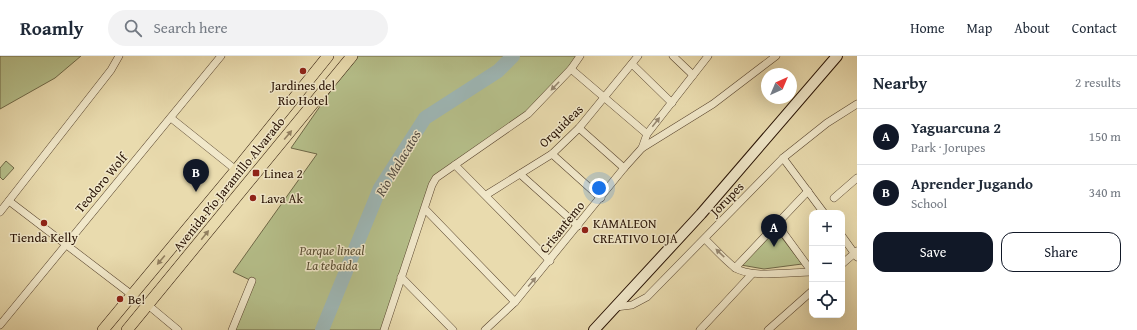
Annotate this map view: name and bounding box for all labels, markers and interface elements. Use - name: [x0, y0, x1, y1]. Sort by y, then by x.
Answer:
- search box: [108, 10, 388, 46]
- text: Roamly: [20, 14, 84, 42]
- icon: search: [122, 17, 144, 39]
- text: Search here: [154, 17, 228, 38]
- text: Home: [910, 18, 945, 38]
- text: Map: [967, 18, 992, 38]
- text: About: [1014, 18, 1050, 38]
- text: Contact: [1072, 18, 1117, 38]
- marker: Jardines del Rio Hotel: [298, 66, 308, 76]
- north arrow: [761, 68, 797, 104]
- text: Nearby: [873, 70, 927, 95]
- text: 2 results: [1075, 73, 1121, 92]
- place label: Jardines del Rio Hotel: [269, 76, 335, 110]
- one-way arrow: [550, 81, 560, 91]
- street label: Orquideas: [535, 100, 587, 152]
- street label: Avenida Pío Jaramillo Alvarado: [169, 112, 289, 255]
- one-way arrow: [652, 117, 661, 128]
- text: Yaguarcuna 2: [911, 117, 1001, 138]
- water label: Rio Malacatos: [370, 126, 426, 201]
- text: A: [882, 127, 890, 146]
- text: 150 m: [1089, 127, 1121, 146]
- one-way arrow: [284, 129, 292, 140]
- text: Park · Jorupes: [911, 138, 985, 157]
- street label: Teodoro Wolf: [70, 148, 133, 217]
- pin: B: [183, 159, 209, 192]
- place label: Linea 2: [264, 164, 303, 183]
- marker: Linea 2: [251, 168, 261, 178]
- text: Aprender Jugando: [911, 173, 1033, 194]
- your location: [589, 178, 609, 198]
- street label: Jorupes: [704, 178, 748, 222]
- text: B: [882, 183, 890, 202]
- text: 340 m: [1089, 183, 1121, 202]
- place label: Lava Ak: [261, 189, 303, 208]
- marker: Lava Ak: [248, 193, 258, 203]
- text: School: [911, 194, 947, 213]
- street label: Crisantemo: [535, 196, 589, 257]
- map controls: [809, 210, 845, 318]
- button: +: [809, 210, 845, 246]
- place label: KAMALEON CREATIVO LOJA: [593, 214, 678, 248]
- pin: A: [761, 214, 787, 247]
- marker: Tienda Kelly: [39, 218, 49, 228]
- marker: KAMALEON CREATIVO LOJA: [580, 225, 590, 235]
- place label: Tienda Kelly: [10, 228, 78, 247]
- one-way arrow: [201, 230, 210, 240]
- button: Save: [873, 232, 993, 272]
- button: Share: [1001, 232, 1121, 272]
- park label: Parque lineal La tebaida: [299, 241, 364, 275]
- button: −: [809, 246, 845, 282]
- one-way arrow: [715, 248, 725, 258]
- one-way arrow: [157, 254, 166, 265]
- one-way arrow: [527, 277, 536, 288]
- button: locate: [809, 282, 845, 318]
- place label: Be!: [128, 290, 145, 309]
- marker: Be!: [115, 294, 125, 304]

